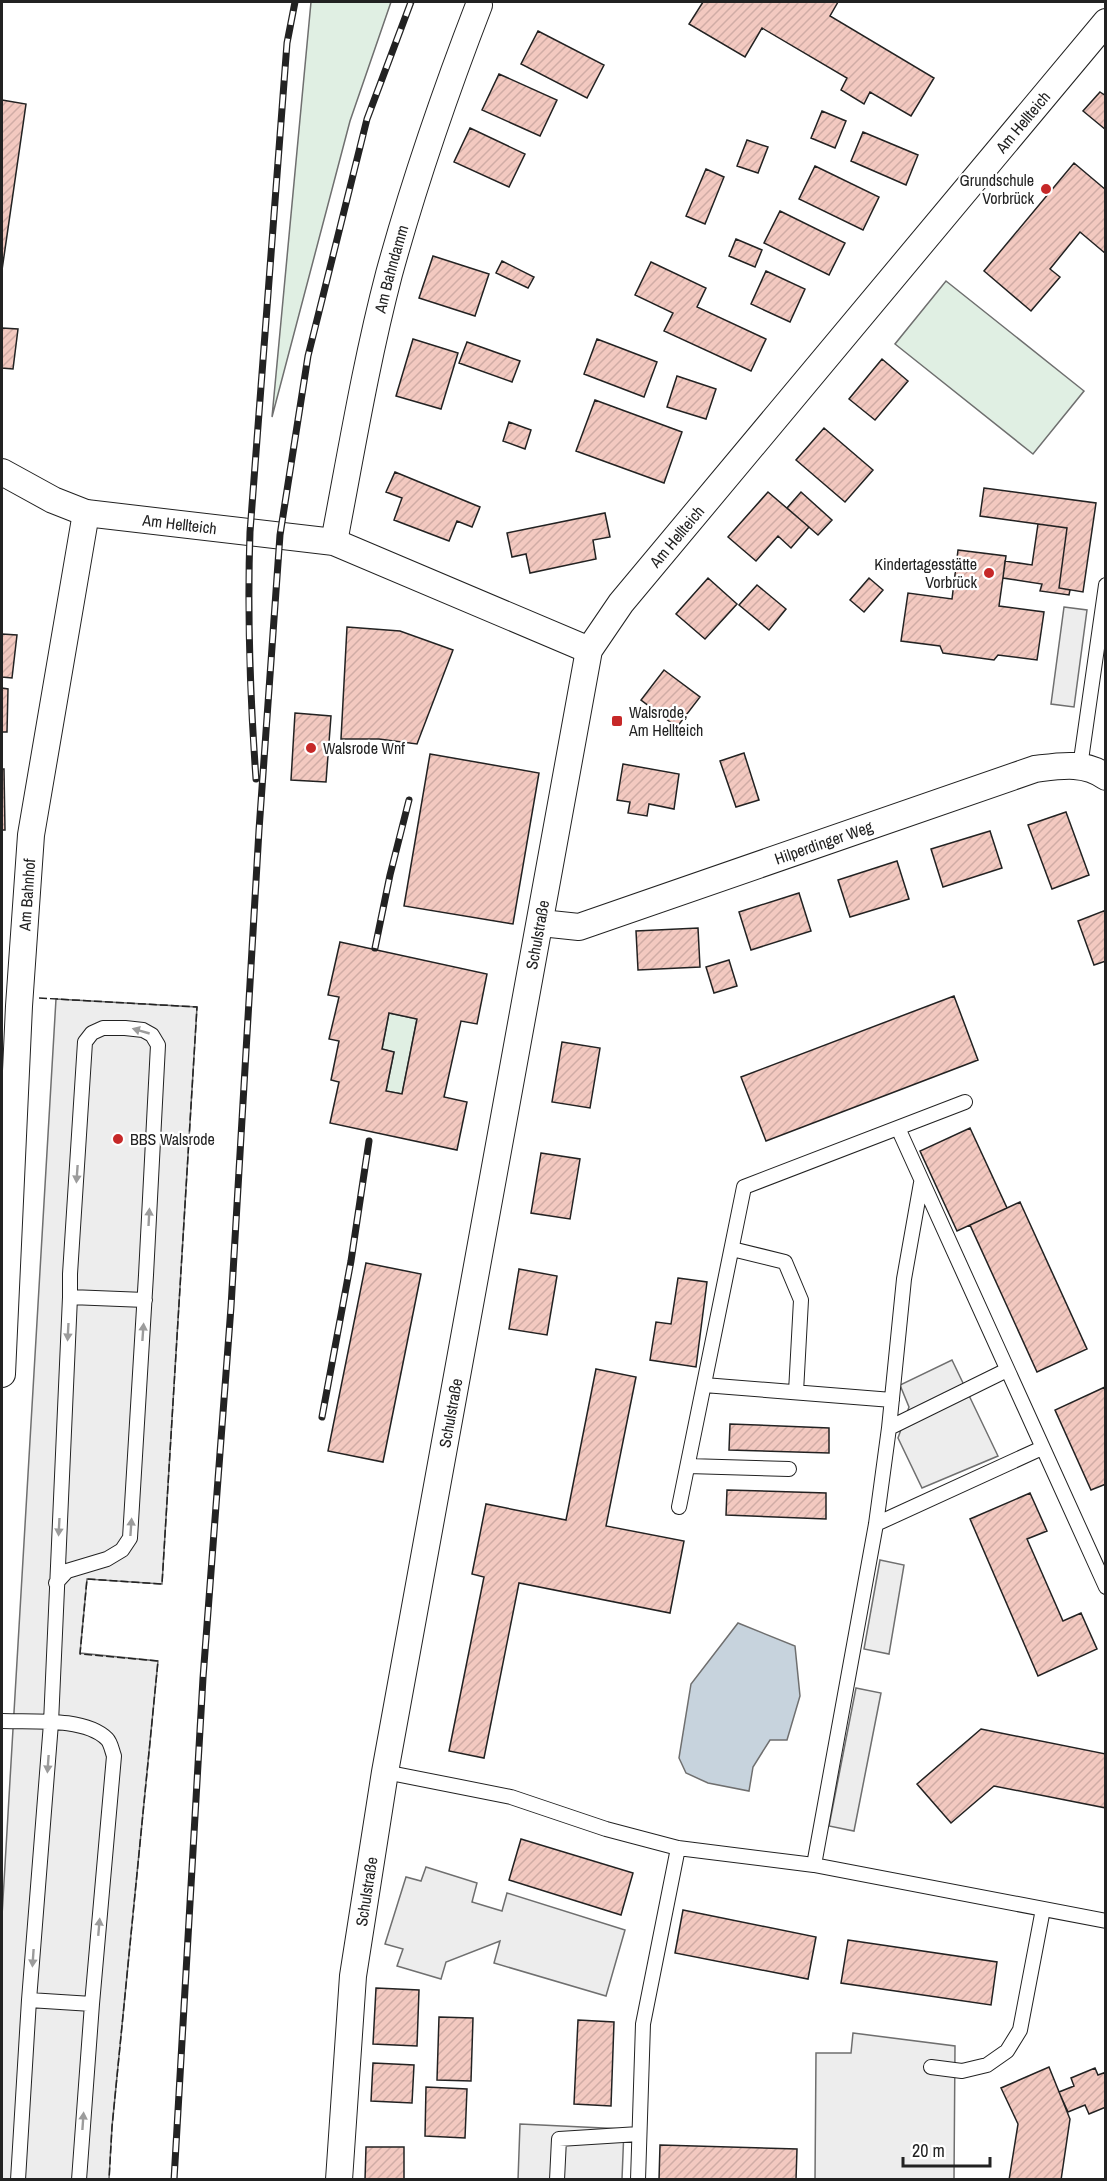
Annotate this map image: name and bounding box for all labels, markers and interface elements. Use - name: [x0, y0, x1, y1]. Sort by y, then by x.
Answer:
- street label: Am Hellteich: [990, 86, 1055, 158]
- place label: Grundschule Vorbrück: [960, 169, 1034, 209]
- marker: Grundschule Vorbrück: [1039, 182, 1053, 196]
- street label: Am Bahndamm: [368, 222, 413, 316]
- street label: Am Hellteich: [644, 501, 709, 573]
- street label: Am Hellteich: [140, 509, 218, 539]
- place label: Kindertagesstätte Vorbrück: [874, 553, 977, 593]
- marker: Kindertagesstätte Vorbrück: [982, 566, 996, 580]
- place label: Walsrode, Am Hellteich: [628, 701, 703, 741]
- marker: Walsrode, Am Hellteich: [610, 714, 624, 728]
- place label: Walsrode Wnf: [323, 737, 405, 759]
- marker: Walsrode Wnf: [304, 741, 318, 755]
- street label: Hilperdinger Weg: [771, 815, 876, 869]
- street label: Am Bahnhof: [13, 858, 40, 932]
- street label: Schulstraße: [520, 898, 554, 971]
- one-way arrow: [132, 1026, 151, 1036]
- place label: BBS Walsrode: [130, 1128, 215, 1150]
- marker: BBS Walsrode: [111, 1132, 125, 1146]
- one-way arrow: [72, 1165, 81, 1184]
- one-way arrow: [145, 1207, 154, 1226]
- one-way arrow: [64, 1323, 73, 1342]
- one-way arrow: [138, 1323, 148, 1342]
- street label: Schulstraße: [433, 1376, 467, 1449]
- one-way arrow: [55, 1517, 64, 1536]
- one-way arrow: [126, 1517, 135, 1536]
- one-way arrow: [43, 1754, 52, 1773]
- street label: Schulstraße: [350, 1855, 383, 1928]
- one-way arrow: [94, 1917, 104, 1936]
- one-way arrow: [28, 1949, 37, 1968]
- one-way arrow: [78, 2112, 88, 2131]
- scale bar: [903, 2130, 990, 2168]
- text: 20 m: [912, 2138, 945, 2163]

